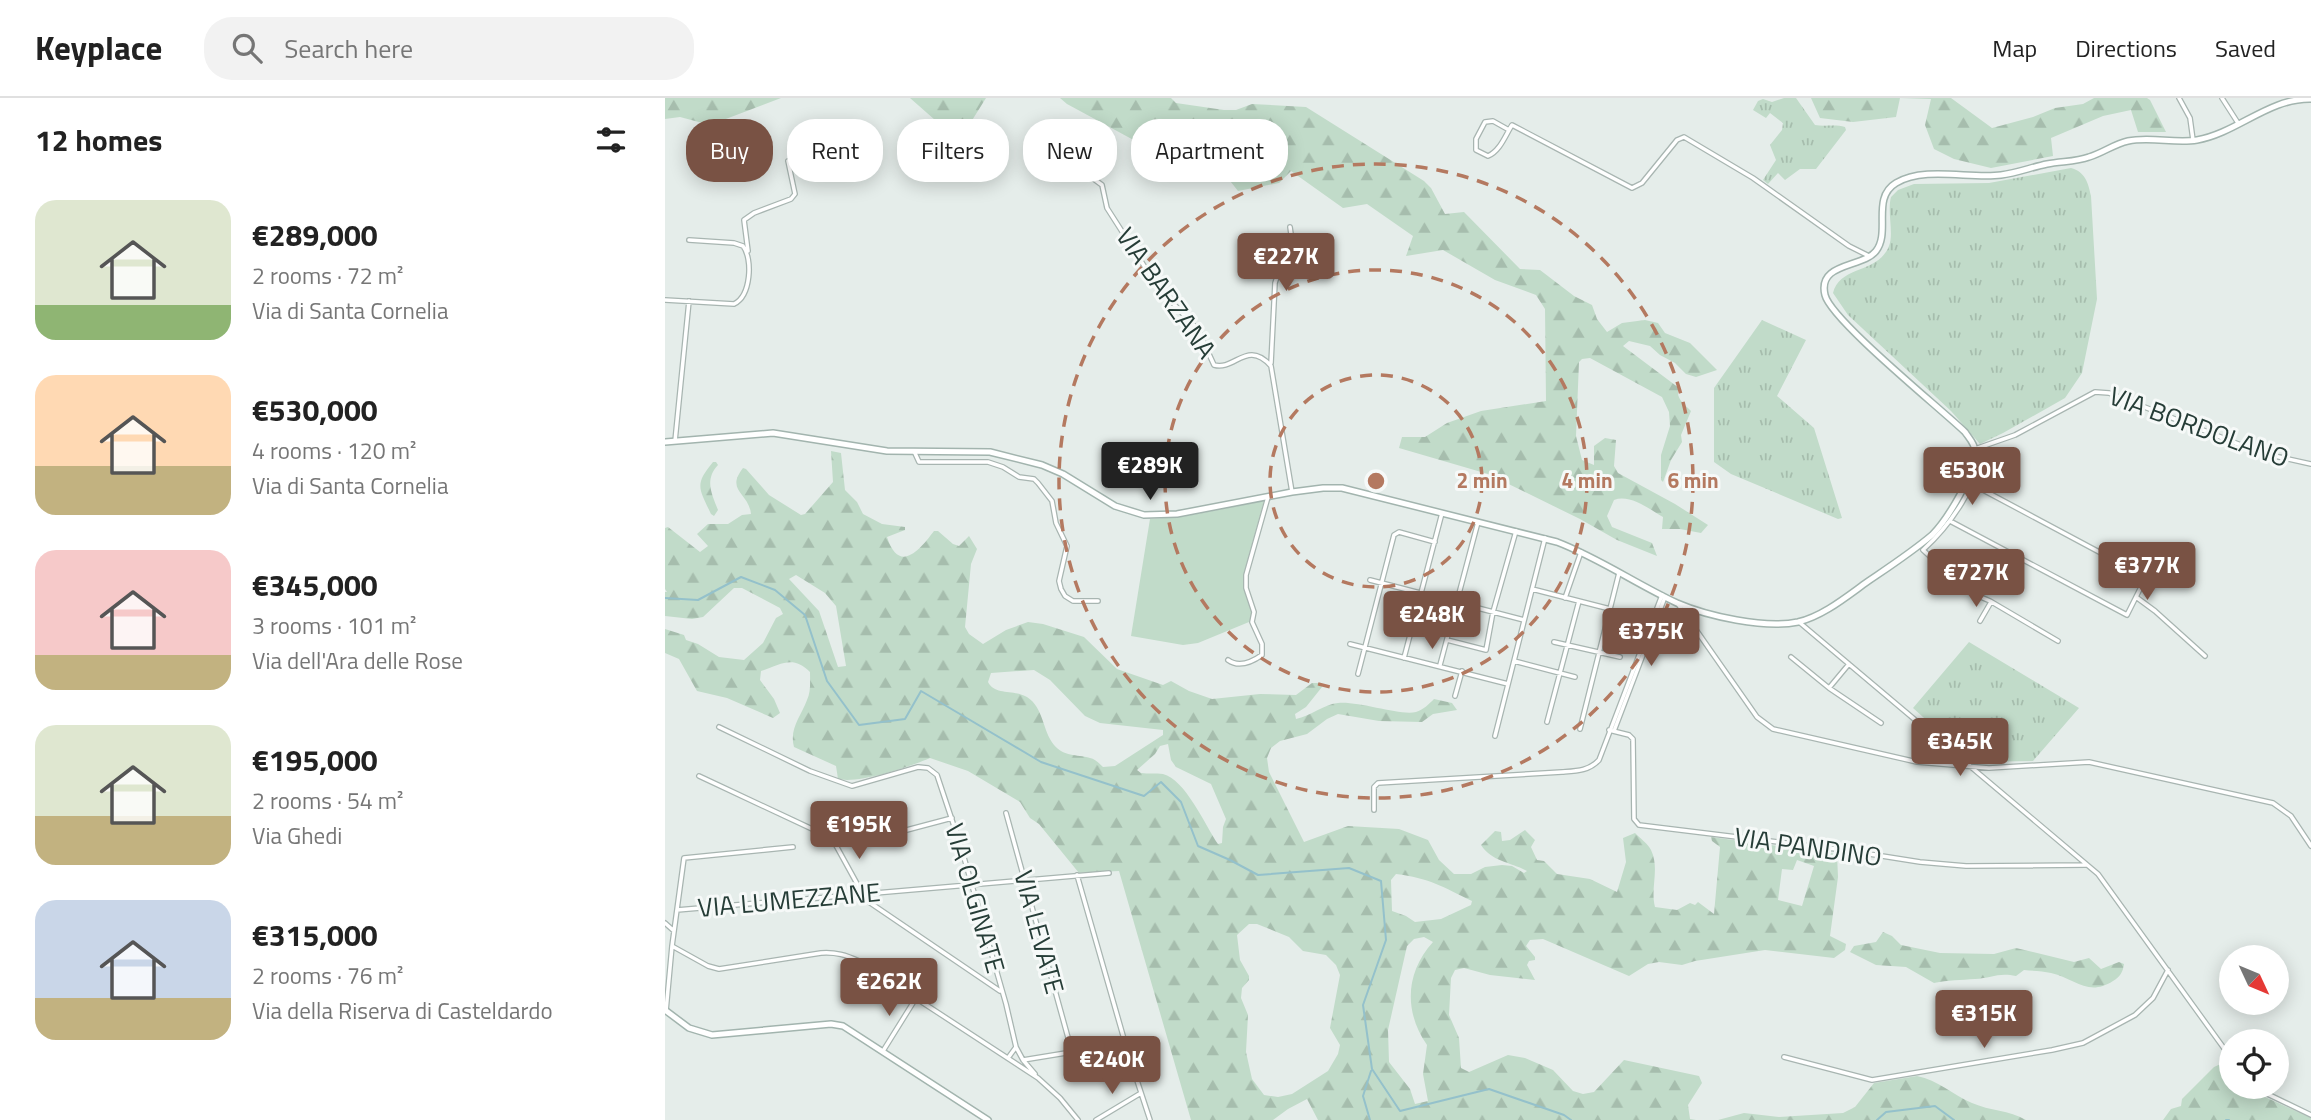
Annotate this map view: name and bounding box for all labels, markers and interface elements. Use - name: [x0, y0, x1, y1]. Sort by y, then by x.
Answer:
- search box: [204, 17, 694, 80]
- text: Keyplace: [35, 23, 162, 73]
- icon: search: [228, 29, 266, 67]
- text: Search here: [284, 29, 413, 68]
- text: Map: [1992, 30, 2037, 66]
- text: Directions: [2075, 30, 2177, 66]
- text: Saved: [2215, 30, 2276, 66]
- text: 12 homes: [35, 117, 162, 163]
- chip: Buy: [686, 119, 773, 182]
- chip: Rent: [787, 119, 883, 182]
- chip: Filters: [897, 119, 1009, 182]
- chip: New: [1023, 119, 1117, 182]
- chip: Apartment: [1131, 119, 1288, 182]
- icon: filters: [592, 121, 630, 159]
- text: €289,000: [252, 212, 378, 258]
- street label: VIA BARZANA: [1107, 219, 1226, 366]
- icon: home: [91, 228, 175, 312]
- pin: €227K: [1237, 234, 1335, 293]
- text: €227K: [1253, 238, 1319, 273]
- text: 2 rooms · 72 m²: [252, 258, 403, 293]
- text: Via di Santa Cornelia: [252, 293, 448, 328]
- street label: VIA BORDOLANO: [2104, 376, 2294, 477]
- text: €530,000: [252, 387, 378, 433]
- icon: home: [91, 403, 175, 487]
- text: 4 rooms · 120 m²: [252, 433, 416, 468]
- pin: €289K: [1101, 442, 1199, 502]
- text: €289K: [1117, 447, 1183, 482]
- pin: €530K: [1923, 448, 2021, 507]
- text: €530K: [1939, 452, 2005, 487]
- text: 2 min: [1456, 464, 1508, 496]
- text: 4 min: [1561, 464, 1613, 496]
- text: 6 min: [1667, 464, 1719, 496]
- text: Via di Santa Cornelia: [252, 468, 448, 503]
- centre of rings: [1364, 469, 1388, 493]
- pin: €377K: [2098, 542, 2196, 602]
- text: €377K: [2114, 547, 2180, 582]
- pin: €727K: [1927, 550, 2025, 609]
- text: €727K: [1943, 554, 2009, 589]
- text: €345,000: [252, 562, 378, 608]
- icon: home: [91, 578, 175, 662]
- pin: €248K: [1383, 592, 1481, 651]
- text: €248K: [1399, 596, 1465, 631]
- text: 3 rooms · 101 m²: [252, 608, 416, 643]
- pin: €375K: [1602, 608, 1700, 668]
- text: €375K: [1618, 613, 1684, 648]
- text: Via dell'Ara delle Rose: [252, 643, 463, 678]
- pin: €345K: [1911, 718, 2009, 778]
- text: €345K: [1927, 723, 1993, 758]
- text: €195,000: [252, 737, 378, 783]
- icon: home: [91, 753, 175, 837]
- text: 2 rooms · 54 m²: [252, 783, 403, 818]
- pin: €195K: [810, 802, 908, 861]
- text: €195K: [826, 806, 892, 841]
- street label: VIA PANDINO: [1732, 817, 1884, 876]
- text: Via Ghedi: [252, 818, 342, 853]
- street label: VIA OLGINATE: [935, 818, 1015, 977]
- street label: VIA LEVATE: [1004, 866, 1075, 998]
- street label: VIA LUMEZZANE: [696, 872, 882, 927]
- text: €315,000: [252, 912, 378, 958]
- icon: home: [91, 928, 175, 1012]
- north arrow: [2219, 945, 2289, 1015]
- map controls: [2219, 945, 2289, 1099]
- text: 2 rooms · 76 m²: [252, 958, 403, 993]
- pin: €262K: [840, 958, 938, 1018]
- text: €262K: [856, 963, 922, 998]
- pin: €315K: [1935, 990, 2033, 1050]
- text: Via della Riserva di Casteldardo: [252, 993, 553, 1028]
- text: €315K: [1951, 995, 2017, 1030]
- button: locate: [2219, 1029, 2289, 1099]
- pin: €240K: [1063, 1037, 1161, 1096]
- text: €240K: [1079, 1041, 1145, 1076]

